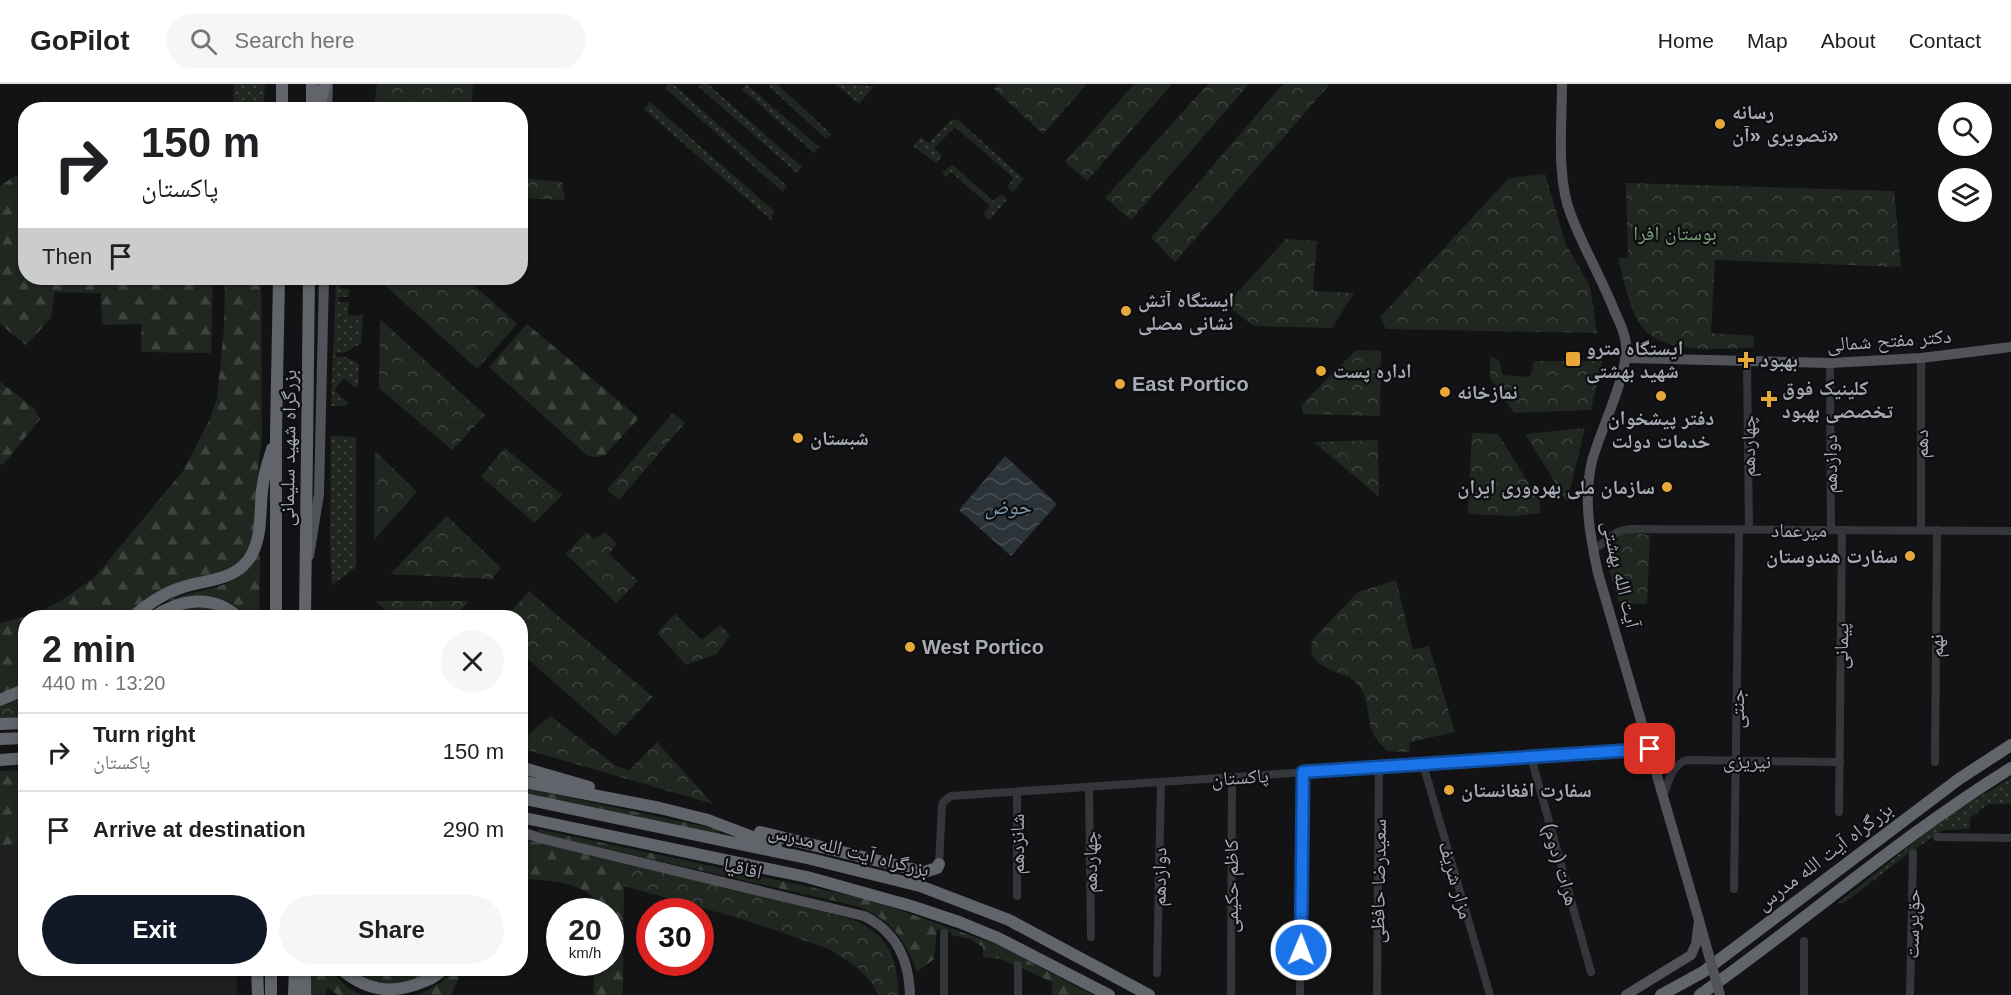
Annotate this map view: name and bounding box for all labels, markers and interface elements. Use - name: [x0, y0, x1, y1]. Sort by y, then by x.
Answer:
- search box: [166, 14, 586, 68]
- text: GoPilot: [30, 25, 130, 56]
- icon: search: [187, 25, 220, 58]
- text: Search here: [235, 28, 354, 53]
- text: Home: [1658, 29, 1714, 52]
- text: Map: [1747, 29, 1788, 52]
- text: About: [1821, 29, 1876, 52]
- text: Contact: [1909, 29, 1981, 52]
- place label: رسانه تصویری «آن»: [1732, 101, 1839, 147]
- map controls: [1938, 102, 1992, 222]
- button: search: [1938, 102, 1992, 156]
- marker: رسانه تصویری «آن»: [1713, 117, 1727, 131]
- text: 150 m: [141, 119, 260, 166]
- icon: right: [42, 126, 120, 204]
- button: layers: [1938, 168, 1992, 222]
- text: پاکستان: [141, 173, 219, 203]
- park label: بوستان افرا: [1633, 222, 1717, 245]
- icon: arrive: [104, 240, 137, 273]
- text: Then: [42, 244, 92, 269]
- place label: ایستگاه آتش نشانی مصلی: [1138, 289, 1234, 336]
- marker: ایستگاه آتش نشانی مصلی: [1119, 304, 1133, 318]
- street label: دکتر مفتح شمالی: [1826, 325, 1952, 357]
- place label: ایستگاه مترو شهید بهشتی: [1586, 337, 1683, 384]
- place label: بهبود: [1760, 349, 1798, 372]
- marker: ایستگاه مترو شهید بهشتی: [1564, 350, 1582, 368]
- marker: بهبود: [1737, 351, 1755, 369]
- place label: اداره پست: [1333, 360, 1412, 383]
- marker: اداره پست: [1314, 364, 1328, 378]
- street label: بزرگراه شهید سلیمانی: [276, 369, 301, 527]
- place label: East Portico: [1132, 373, 1249, 395]
- marker: East Portico: [1113, 377, 1127, 391]
- place label: کلینیک فوق تخصصی بهبود: [1782, 377, 1894, 424]
- place label: نمازخانه: [1457, 381, 1518, 403]
- marker: نمازخانه: [1438, 385, 1452, 399]
- marker: دفتر پیشخوان خدمات دولت: [1654, 389, 1668, 403]
- marker: کلینیک فوق تخصصی بهبود: [1760, 390, 1778, 408]
- place label: دفتر پیشخوان خدمات دولت: [1608, 407, 1714, 452]
- street label: چهاردهم: [1737, 415, 1762, 477]
- place label: شبستان: [810, 427, 869, 450]
- street label: دهم: [1910, 430, 1935, 459]
- marker: شبستان: [791, 431, 805, 445]
- street label: دوازدهم: [1819, 434, 1844, 494]
- place label: سازمان ملی بهره‌وری ایران: [1457, 476, 1655, 500]
- marker: سازمان ملی بهره‌وری ایران: [1660, 480, 1674, 494]
- water label: حوض: [985, 495, 1032, 520]
- street label: آیت الله بهشتی: [1597, 518, 1644, 631]
- street label: میرعماد: [1771, 519, 1827, 541]
- place label: سفارت هندوستان: [1766, 545, 1898, 568]
- marker: سفارت هندوستان: [1903, 549, 1917, 563]
- street label: پیمانی: [1830, 622, 1854, 670]
- text: 2 min: [42, 629, 136, 670]
- button: close: [441, 630, 504, 693]
- street label: نهم: [1925, 634, 1950, 658]
- place label: West Portico: [922, 636, 1044, 658]
- marker: West Portico: [903, 640, 917, 654]
- text: 440 m · 13:20: [42, 672, 165, 694]
- street label: جنتی: [1726, 689, 1749, 729]
- text: Turn right: [93, 722, 195, 747]
- pin: [1624, 723, 1675, 774]
- icon: arrive: [1633, 732, 1666, 765]
- icon: right: [42, 736, 75, 769]
- text: 150 m: [443, 739, 504, 764]
- street label: نیریزی: [1723, 750, 1771, 773]
- text: پاکستان: [93, 751, 150, 773]
- street label: پاکستان: [1211, 764, 1270, 791]
- place label: سفارت افغانستان: [1461, 779, 1592, 802]
- marker: سفارت افغانستان: [1442, 783, 1456, 797]
- street label: بزرگراه آیت الله مدرس: [1752, 798, 1897, 915]
- icon: arrive: [42, 814, 75, 847]
- street label: شانزدهم: [1006, 814, 1031, 874]
- text: Arrive at destination: [93, 817, 306, 842]
- text: 290 m: [443, 817, 504, 842]
- street label: سعیدرضا حافظی: [1366, 818, 1391, 944]
- street label: بزرگراه آیت الله مدرس: [766, 819, 932, 882]
- street label: هرات (دوم): [1536, 820, 1583, 909]
- street label: چهاردهم: [1079, 831, 1104, 893]
- street label: کاظم حکیمی: [1220, 839, 1245, 933]
- street label: مزار شریف: [1434, 839, 1478, 921]
- street label: دوازدهم: [1147, 847, 1174, 907]
- street label: اقاقیا: [722, 853, 764, 883]
- street label: حق‌پرست: [1900, 889, 1925, 959]
- button: Exit: [42, 895, 267, 964]
- button: Share: [279, 895, 504, 964]
- speed limit sign: 30: [636, 898, 714, 976]
- text: 20: [568, 913, 602, 946]
- position arrow: [1269, 918, 1333, 982]
- text: km/h: [569, 944, 601, 961]

